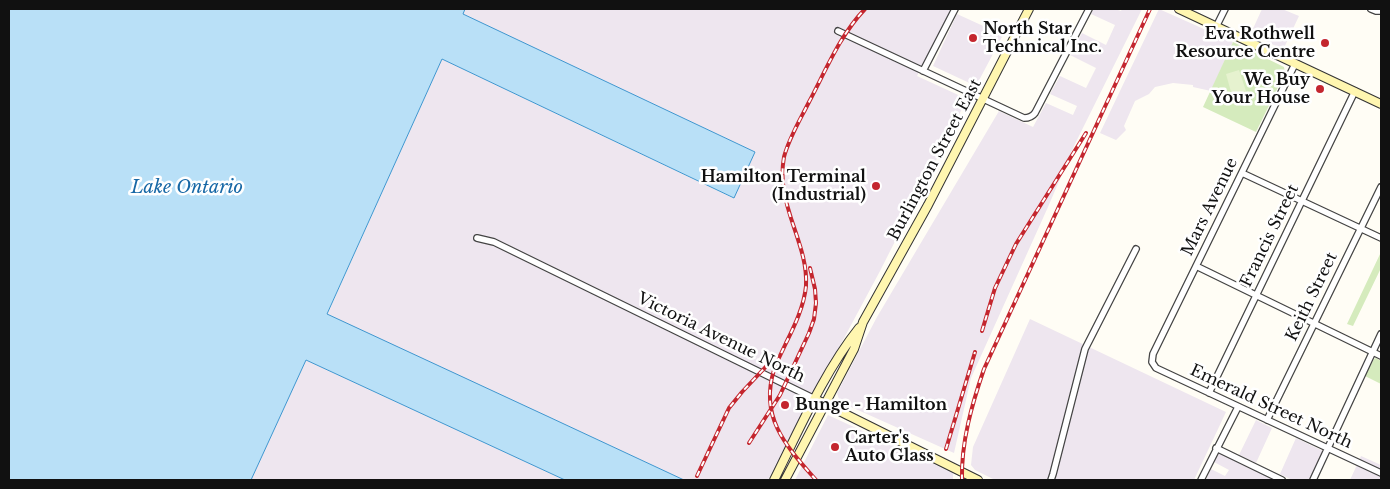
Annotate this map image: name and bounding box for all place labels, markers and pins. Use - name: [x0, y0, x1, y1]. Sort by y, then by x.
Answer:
- place label: North Star Technical Inc.: [983, 19, 1102, 57]
- place label: Eva Rothwell Resource Centre: [1175, 24, 1315, 62]
- marker: North Star Technical Inc.: [967, 32, 979, 44]
- marker: Eva Rothwell Resource Centre: [1319, 37, 1331, 49]
- place label: We Buy Your House: [1212, 70, 1310, 108]
- marker: We Buy Your House: [1314, 83, 1326, 95]
- place label: Hamilton Terminal (Industrial): [701, 167, 866, 205]
- marker: Hamilton Terminal (Industrial): [870, 180, 882, 192]
- place label: Bunge - Hamilton: [795, 395, 947, 415]
- marker: Bunge - Hamilton: [779, 399, 791, 411]
- place label: Carter's Auto Glass: [845, 428, 934, 466]
- marker: Carter's Auto Glass: [829, 441, 841, 453]

